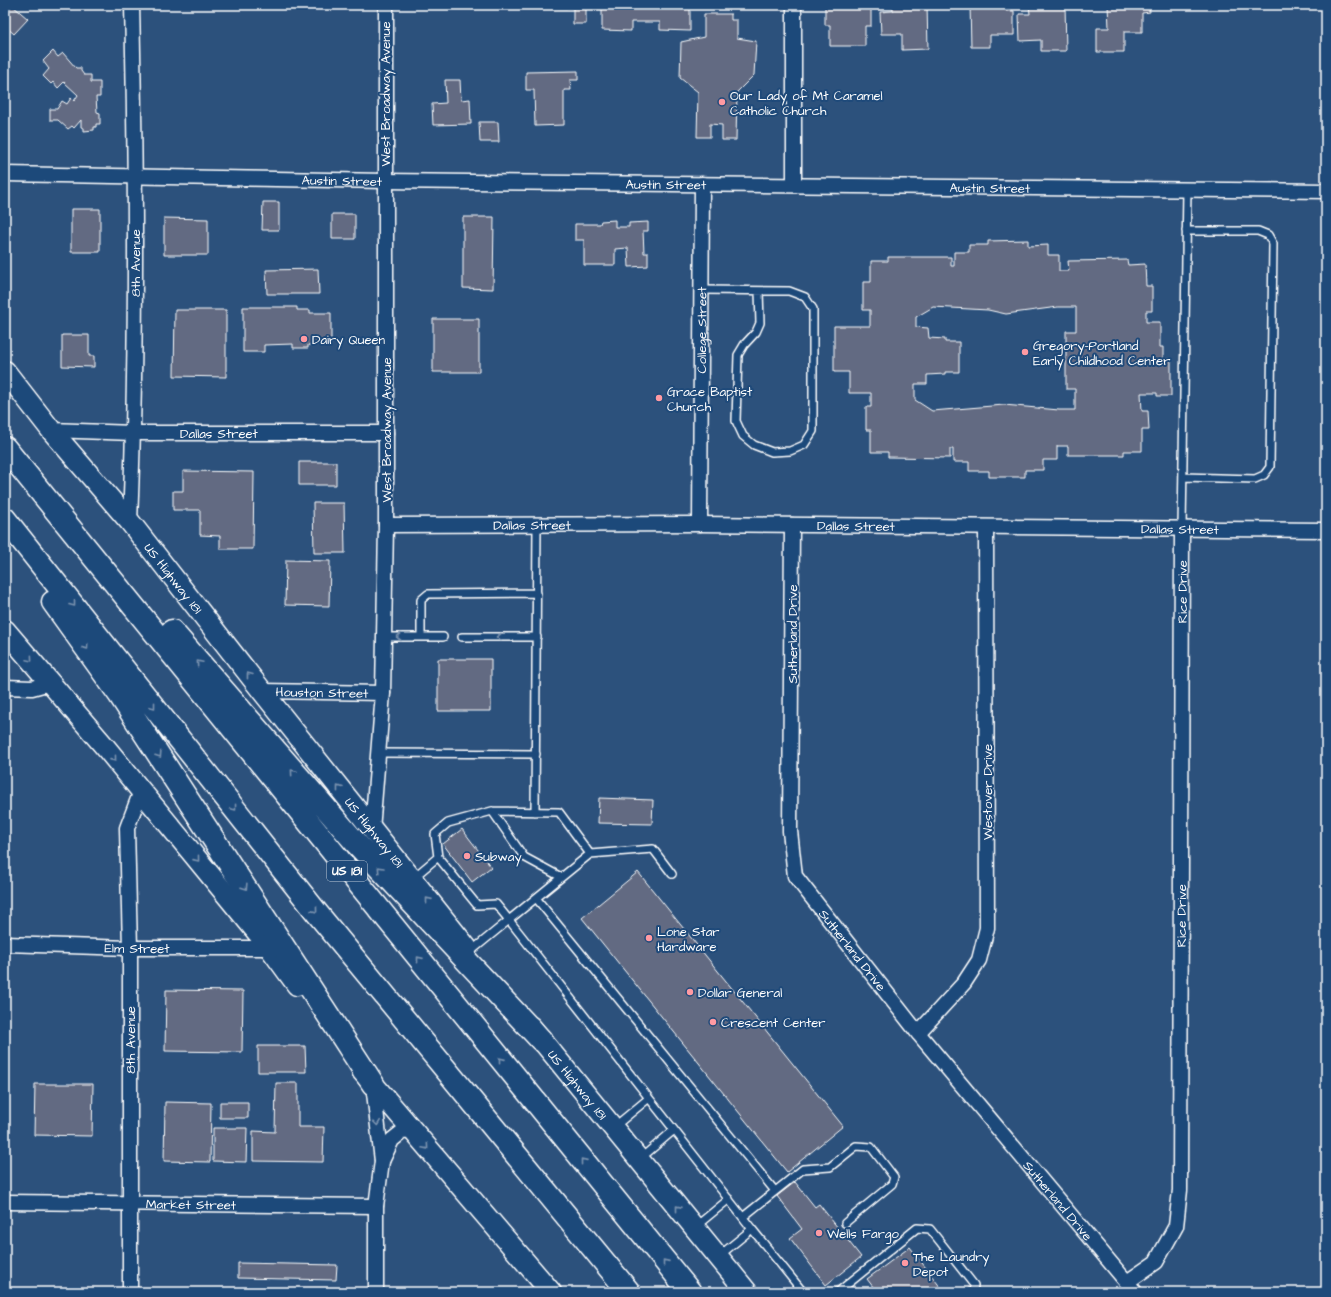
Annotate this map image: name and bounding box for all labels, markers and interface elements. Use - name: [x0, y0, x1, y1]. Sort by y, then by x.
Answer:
- street label: West Broadway Avenue: [377, 22, 396, 166]
- place label: Our Lady of Mt Caramel Catholic Church: [730, 87, 883, 120]
- marker: Our Lady of Mt Caramel Catholic Church: [717, 97, 727, 107]
- street label: Austin Street: [301, 171, 383, 191]
- street label: Austin Street: [626, 176, 707, 194]
- street label: Austin Street: [950, 179, 1031, 198]
- street label: 8th Avenue: [127, 229, 145, 297]
- street label: College Street: [693, 286, 712, 373]
- place label: Dairy Queen: [312, 331, 385, 350]
- marker: Dairy Queen: [299, 334, 309, 344]
- place label: Gregory-Portland Early Childhood Center: [1033, 337, 1170, 371]
- marker: Gregory-Portland Early Childhood Center: [1020, 347, 1030, 357]
- street label: West Broadway Avenue: [378, 358, 397, 502]
- place label: Grace Baptist Church: [667, 383, 753, 416]
- marker: Grace Baptist Church: [654, 393, 664, 403]
- street label: Dallas Street: [180, 425, 259, 443]
- street label: Dallas Street: [493, 516, 572, 535]
- street label: Dallas Street: [817, 517, 896, 536]
- street label: Dallas Street: [1141, 520, 1220, 539]
- street label: US Highway 181: [140, 539, 206, 618]
- street label: Rice Drive: [1174, 560, 1192, 623]
- street label: Sutherland Drive: [784, 584, 802, 684]
- one-way arrow: [68, 600, 75, 607]
- one-way arrow: [396, 633, 402, 641]
- one-way arrow: [496, 633, 502, 641]
- one-way arrow: [81, 643, 88, 650]
- one-way arrow: [26, 655, 33, 662]
- one-way arrow: [197, 660, 204, 667]
- one-way arrow: [247, 672, 254, 679]
- street label: Houston Street: [275, 683, 369, 703]
- one-way arrow: [149, 702, 156, 709]
- street label: Westover Drive: [979, 744, 997, 840]
- one-way arrow: [154, 751, 162, 758]
- one-way arrow: [110, 754, 117, 761]
- one-way arrow: [291, 769, 298, 776]
- one-way arrow: [336, 785, 343, 792]
- street label: US Highway 181: [340, 794, 408, 872]
- one-way arrow: [229, 804, 236, 811]
- place label: Subway: [475, 848, 522, 867]
- marker: Subway: [462, 851, 472, 861]
- one-way arrow: [192, 854, 199, 862]
- road number: US 181: [327, 861, 367, 881]
- one-way arrow: [377, 866, 384, 874]
- one-way arrow: [240, 883, 247, 890]
- street label: Rice Drive: [1173, 884, 1191, 947]
- one-way arrow: [426, 898, 433, 905]
- one-way arrow: [310, 906, 317, 913]
- street label: Sutherland Drive: [814, 906, 890, 995]
- place label: Lone Star Hardware: [657, 923, 719, 956]
- marker: Lone Star Hardware: [644, 933, 654, 943]
- street label: Elm Street: [104, 939, 170, 958]
- one-way arrow: [417, 957, 424, 964]
- place label: Dollar General: [698, 984, 782, 1002]
- marker: Dollar General: [685, 987, 695, 997]
- street label: 8th Avenue: [122, 1006, 140, 1074]
- place label: Crescent Center: [721, 1014, 825, 1032]
- marker: Crescent Center: [708, 1017, 718, 1027]
- street label: US Highway 181: [543, 1046, 611, 1124]
- one-way arrow: [499, 1058, 506, 1065]
- one-way arrow: [372, 1120, 381, 1126]
- one-way arrow: [422, 1142, 429, 1150]
- street label: Sutherland Drive: [1019, 1157, 1096, 1245]
- one-way arrow: [581, 1158, 588, 1166]
- street label: Market Street: [146, 1196, 237, 1214]
- one-way arrow: [676, 1205, 683, 1212]
- place label: Wells Fargo: [827, 1225, 900, 1244]
- marker: Wells Fargo: [814, 1228, 824, 1238]
- place label: The Laundry Depot: [913, 1248, 989, 1281]
- marker: The Laundry Depot: [900, 1258, 910, 1268]
- one-way arrow: [663, 1259, 670, 1266]

